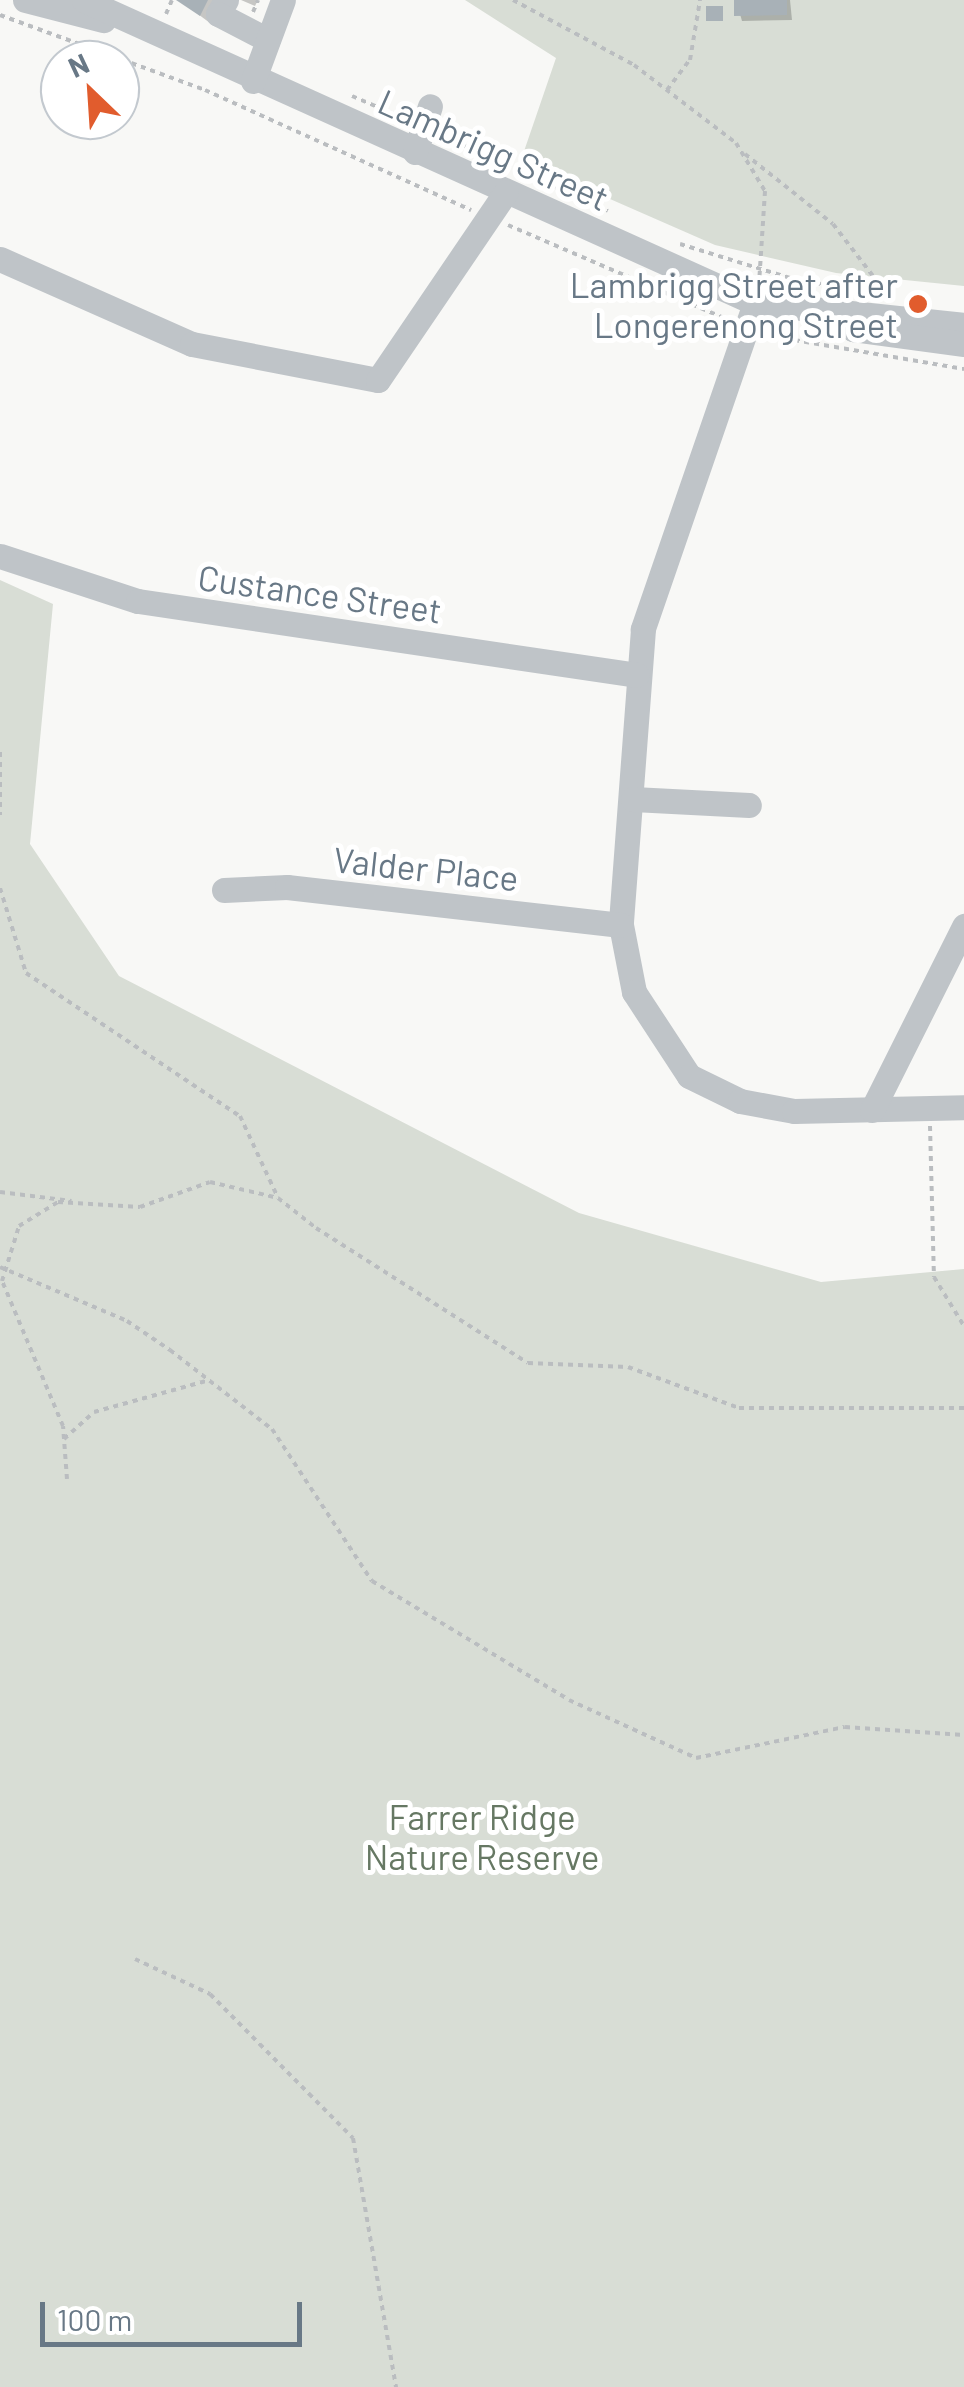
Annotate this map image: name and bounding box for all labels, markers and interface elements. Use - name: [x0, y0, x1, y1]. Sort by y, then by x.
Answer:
- north arrow: [40, 40, 140, 140]
- text: N: [63, 45, 94, 84]
- street label: Lambrigg Street: [372, 79, 616, 219]
- place label: Lambrigg Street after Longerenong Street: [570, 263, 898, 345]
- marker: Lambrigg Street after Longerenong Street: [907, 293, 929, 315]
- street label: Custance Street: [196, 555, 444, 631]
- street label: Valder Place: [331, 837, 521, 899]
- park label: Farrer Ridge Nature Reserve: [365, 1795, 599, 1877]
- scale bar: [45, 2282, 308, 2344]
- text: 100 m: [57, 2301, 132, 2337]

